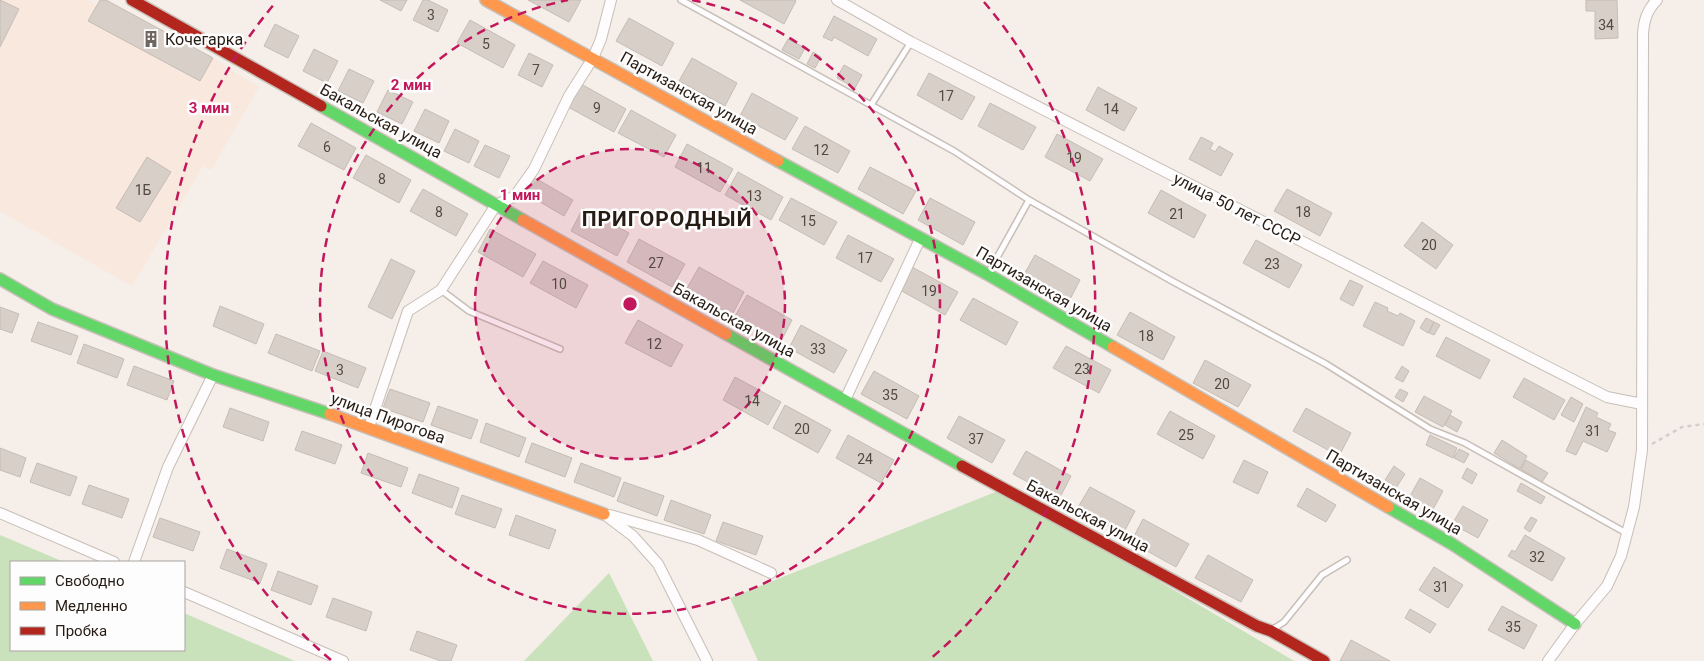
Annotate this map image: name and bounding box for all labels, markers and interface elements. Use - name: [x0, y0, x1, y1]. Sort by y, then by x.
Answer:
- house number: 3: [427, 7, 435, 23]
- house number: 34: [1598, 17, 1614, 33]
- building icon: Кочегарка: [141, 29, 161, 49]
- place label: Кочегарка: [165, 30, 243, 49]
- house number: 5: [482, 36, 490, 52]
- street label: Партизанская улица: [617, 47, 761, 139]
- house number: 7: [532, 62, 540, 78]
- text: 2 мин: [391, 76, 431, 94]
- street label: Бакальская улица: [317, 80, 445, 162]
- house number: 17: [938, 88, 954, 104]
- text: 3 мин: [189, 99, 229, 117]
- house number: 9: [593, 100, 601, 116]
- house number: 14: [1103, 101, 1119, 117]
- house number: 6: [323, 139, 331, 155]
- house number: 12: [813, 142, 829, 158]
- house number: 19: [1066, 150, 1082, 166]
- house number: 11: [696, 160, 712, 176]
- street label: улица 50 лет СССР: [1170, 169, 1304, 249]
- house number: 8: [378, 171, 386, 187]
- house number: 1Б: [135, 182, 152, 198]
- text: 1 мин: [500, 186, 540, 204]
- house number: 13: [746, 188, 762, 204]
- house number: 8: [435, 204, 443, 220]
- house number: 18: [1295, 204, 1311, 220]
- house number: 21: [1169, 206, 1185, 222]
- district label: ПРИГОРОДНЫЙ: [582, 207, 752, 231]
- house number: 15: [800, 213, 816, 229]
- house number: 20: [1421, 237, 1437, 253]
- street label: Партизанская улица: [973, 242, 1115, 336]
- house number: 17: [857, 250, 873, 266]
- house number: 27: [648, 255, 664, 271]
- house number: 23: [1264, 256, 1280, 272]
- house number: 10: [551, 276, 567, 292]
- street label: Бакальская улица: [670, 279, 798, 361]
- house number: 19: [921, 283, 937, 299]
- centre of rings: [621, 295, 639, 313]
- house number: 18: [1138, 328, 1154, 344]
- house number: 12: [646, 336, 662, 352]
- house number: 33: [810, 341, 826, 357]
- house number: 23: [1074, 361, 1090, 377]
- house number: 3: [336, 362, 344, 378]
- house number: 20: [1214, 376, 1230, 392]
- house number: 35: [882, 387, 898, 403]
- street label: улица Пирогова: [328, 389, 448, 447]
- house number: 14: [744, 393, 760, 409]
- house number: 20: [794, 421, 810, 437]
- house number: 31: [1585, 423, 1601, 439]
- house number: 25: [1178, 427, 1194, 443]
- house number: 37: [968, 431, 984, 447]
- street label: Партизанская улица: [1323, 445, 1465, 539]
- house number: 24: [857, 451, 873, 467]
- street label: Бакальская улица: [1023, 476, 1153, 556]
- house number: 32: [1529, 549, 1545, 565]
- legend: [10, 561, 185, 651]
- text: Свободно: [55, 572, 124, 590]
- house number: 31: [1433, 579, 1449, 595]
- text: Медленно: [55, 597, 128, 615]
- house number: 35: [1505, 619, 1521, 635]
- text: Пробка: [55, 622, 107, 640]

